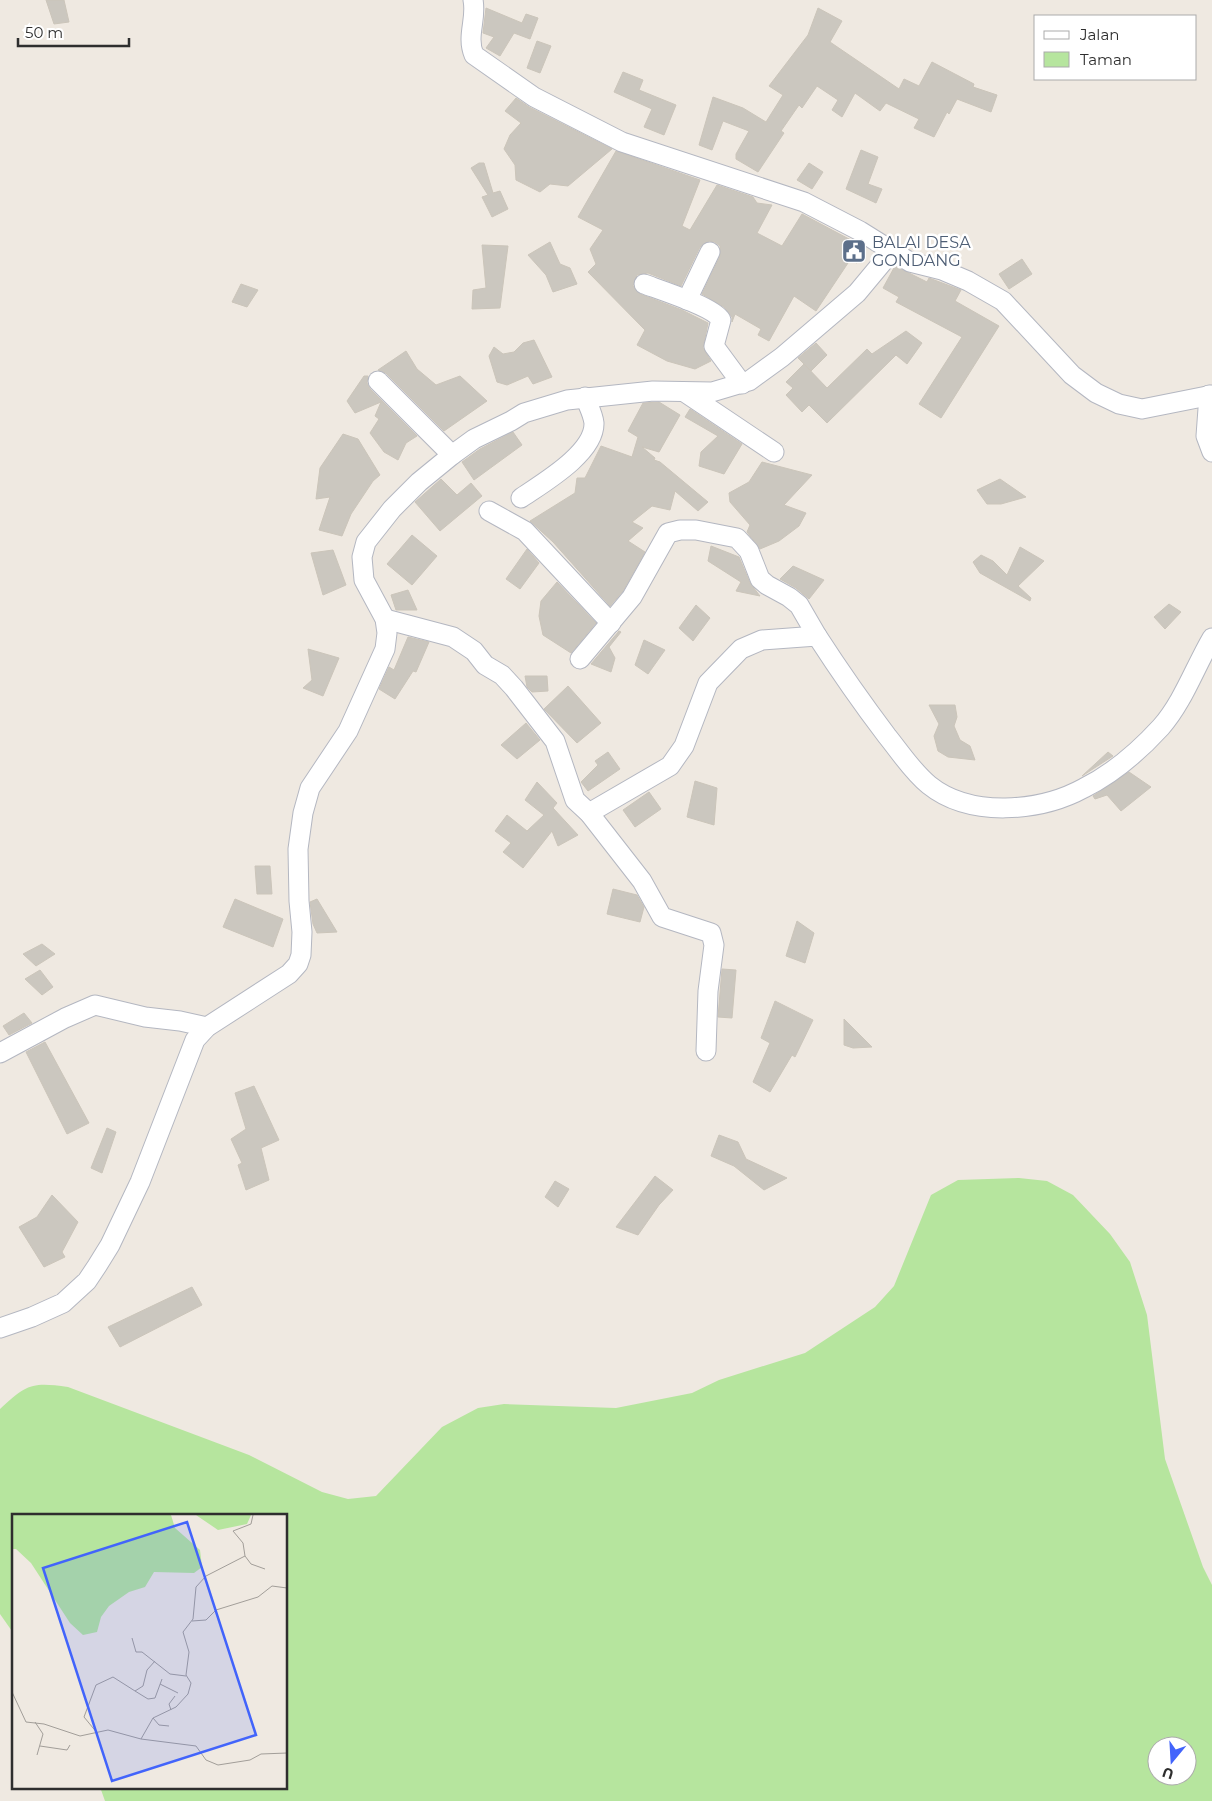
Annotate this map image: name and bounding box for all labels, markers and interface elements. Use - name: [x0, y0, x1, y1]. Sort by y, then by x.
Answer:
- scale bar: [18, 15, 129, 47]
- legend: [1034, 15, 1197, 80]
- text: 50 m: [25, 23, 63, 42]
- text: Jalan: [1079, 25, 1119, 44]
- text: Taman: [1080, 50, 1132, 69]
- place label: BALAI DESA GONDANG: [872, 233, 971, 270]
- public building icon: BALAI DESA GONDANG: [841, 238, 867, 264]
- inset map: [12, 1514, 288, 1788]
- north arrow: [1147, 1736, 1197, 1786]
- text: U: [1160, 1763, 1176, 1784]

